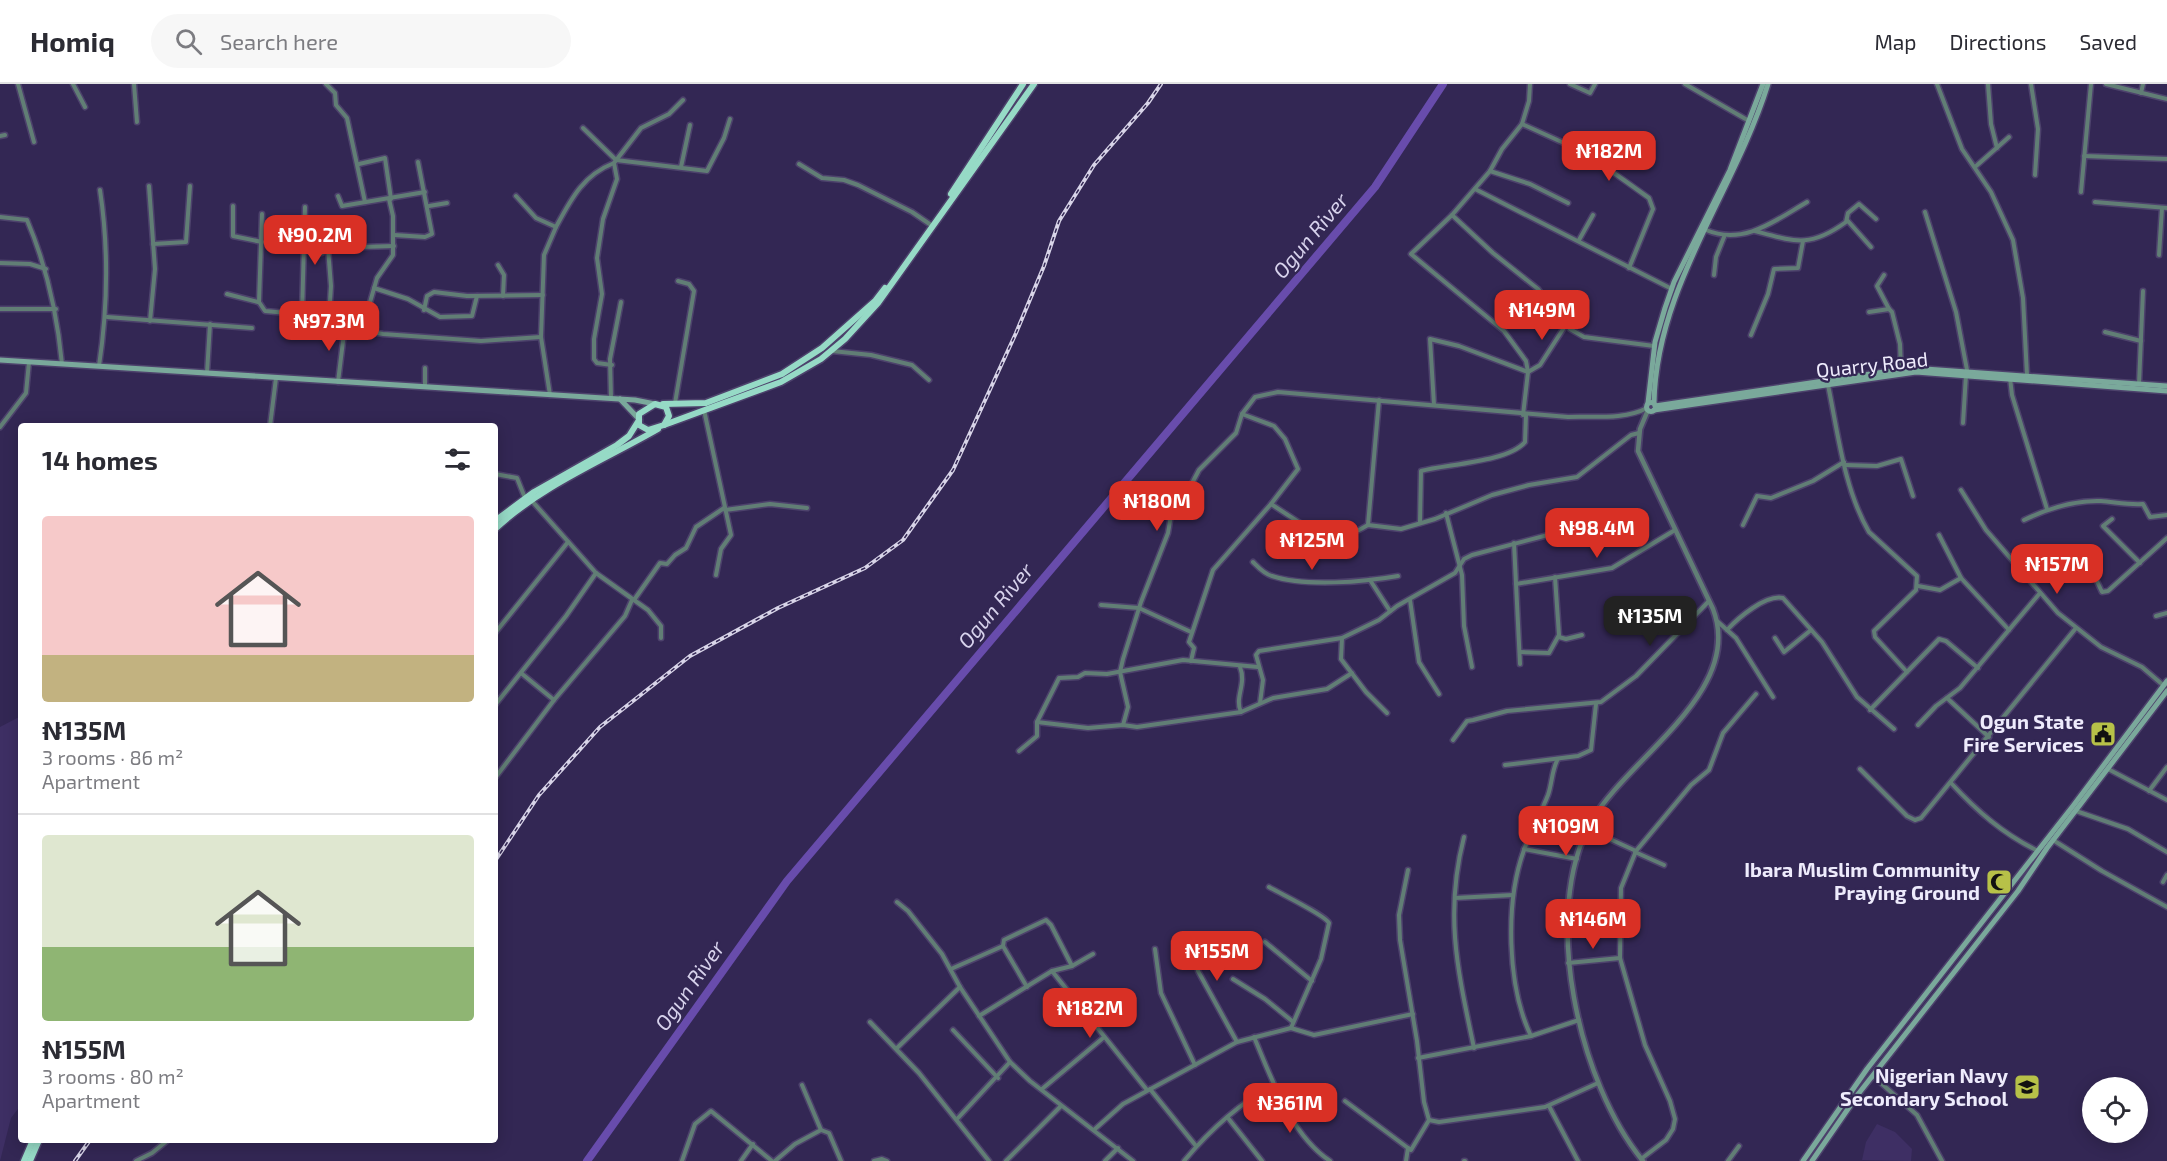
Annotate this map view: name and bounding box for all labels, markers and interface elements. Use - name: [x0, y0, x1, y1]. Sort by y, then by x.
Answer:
- search box: [151, 14, 571, 68]
- text: Homiq: [30, 24, 115, 58]
- icon: search: [172, 25, 205, 58]
- text: Search here: [220, 28, 338, 54]
- text: Map: [1874, 29, 1917, 54]
- text: Directions: [1950, 29, 2046, 54]
- text: Saved: [2079, 29, 2137, 54]
- pin: ₦182M: [1567, 131, 1651, 182]
- text: ₦182M: [1576, 138, 1642, 162]
- water label: Ogun River: [1267, 187, 1353, 283]
- pin: ₦90.2M: [266, 215, 364, 266]
- text: ₦90.2M: [278, 222, 352, 246]
- pin: ₦149M: [1500, 290, 1584, 341]
- text: ₦149M: [1509, 297, 1575, 321]
- pin: ₦97.3M: [280, 301, 378, 352]
- text: ₦97.3M: [293, 308, 365, 332]
- street label: Quarry Road: [1815, 346, 1929, 382]
- icon: filters: [441, 443, 474, 476]
- text: 14 homes: [42, 444, 158, 475]
- pin: ₦180M: [1115, 481, 1199, 532]
- text: ₦180M: [1123, 488, 1191, 512]
- pin: ₦98.4M: [1548, 508, 1646, 559]
- text: ₦98.4M: [1559, 515, 1635, 539]
- pin: ₦125M: [1270, 520, 1354, 571]
- text: ₦125M: [1279, 527, 1345, 551]
- pin: ₦157M: [2015, 544, 2099, 595]
- text: ₦157M: [2025, 551, 2089, 575]
- icon: home: [204, 555, 312, 663]
- water label: Ogun River: [952, 557, 1038, 653]
- pin: ₦135M: [1608, 596, 1692, 647]
- text: ₦135M: [1618, 603, 1682, 627]
- place label: Ogun State Fire Services: [1963, 709, 2084, 756]
- text: ₦135M: [42, 714, 126, 745]
- public building icon: Ogun State Fire Services: [2088, 719, 2118, 749]
- text: 3 rooms · 86 m²: [42, 745, 183, 769]
- text: Apartment: [42, 769, 140, 793]
- pin: ₦109M: [1524, 806, 1608, 857]
- text: ₦109M: [1533, 813, 1599, 837]
- place label: Ibara Muslim Community Praying Ground: [1744, 857, 1981, 905]
- mosque icon: Ibara Muslim Community Praying Ground: [1984, 867, 2014, 897]
- icon: home: [204, 874, 312, 982]
- pin: ₦146M: [1551, 899, 1635, 950]
- text: ₦146M: [1560, 906, 1626, 930]
- pin: ₦155M: [1175, 931, 1259, 982]
- water label: Ogun River: [649, 935, 729, 1035]
- text: ₦155M: [1185, 938, 1249, 962]
- pin: ₦182M: [1048, 988, 1132, 1039]
- text: ₦182M: [1057, 995, 1123, 1019]
- text: ₦155M: [42, 1033, 126, 1064]
- place label: Nigerian Navy Secondary School: [1840, 1063, 2009, 1111]
- text: 3 rooms · 80 m²: [42, 1064, 184, 1088]
- school or university icon: Nigerian Navy Secondary School: [2012, 1072, 2042, 1102]
- map controls: [2082, 1077, 2148, 1143]
- button: locate: [2082, 1077, 2148, 1143]
- pin: ₦361M: [1248, 1083, 1332, 1134]
- text: Apartment: [42, 1088, 140, 1112]
- text: ₦361M: [1257, 1090, 1323, 1114]

